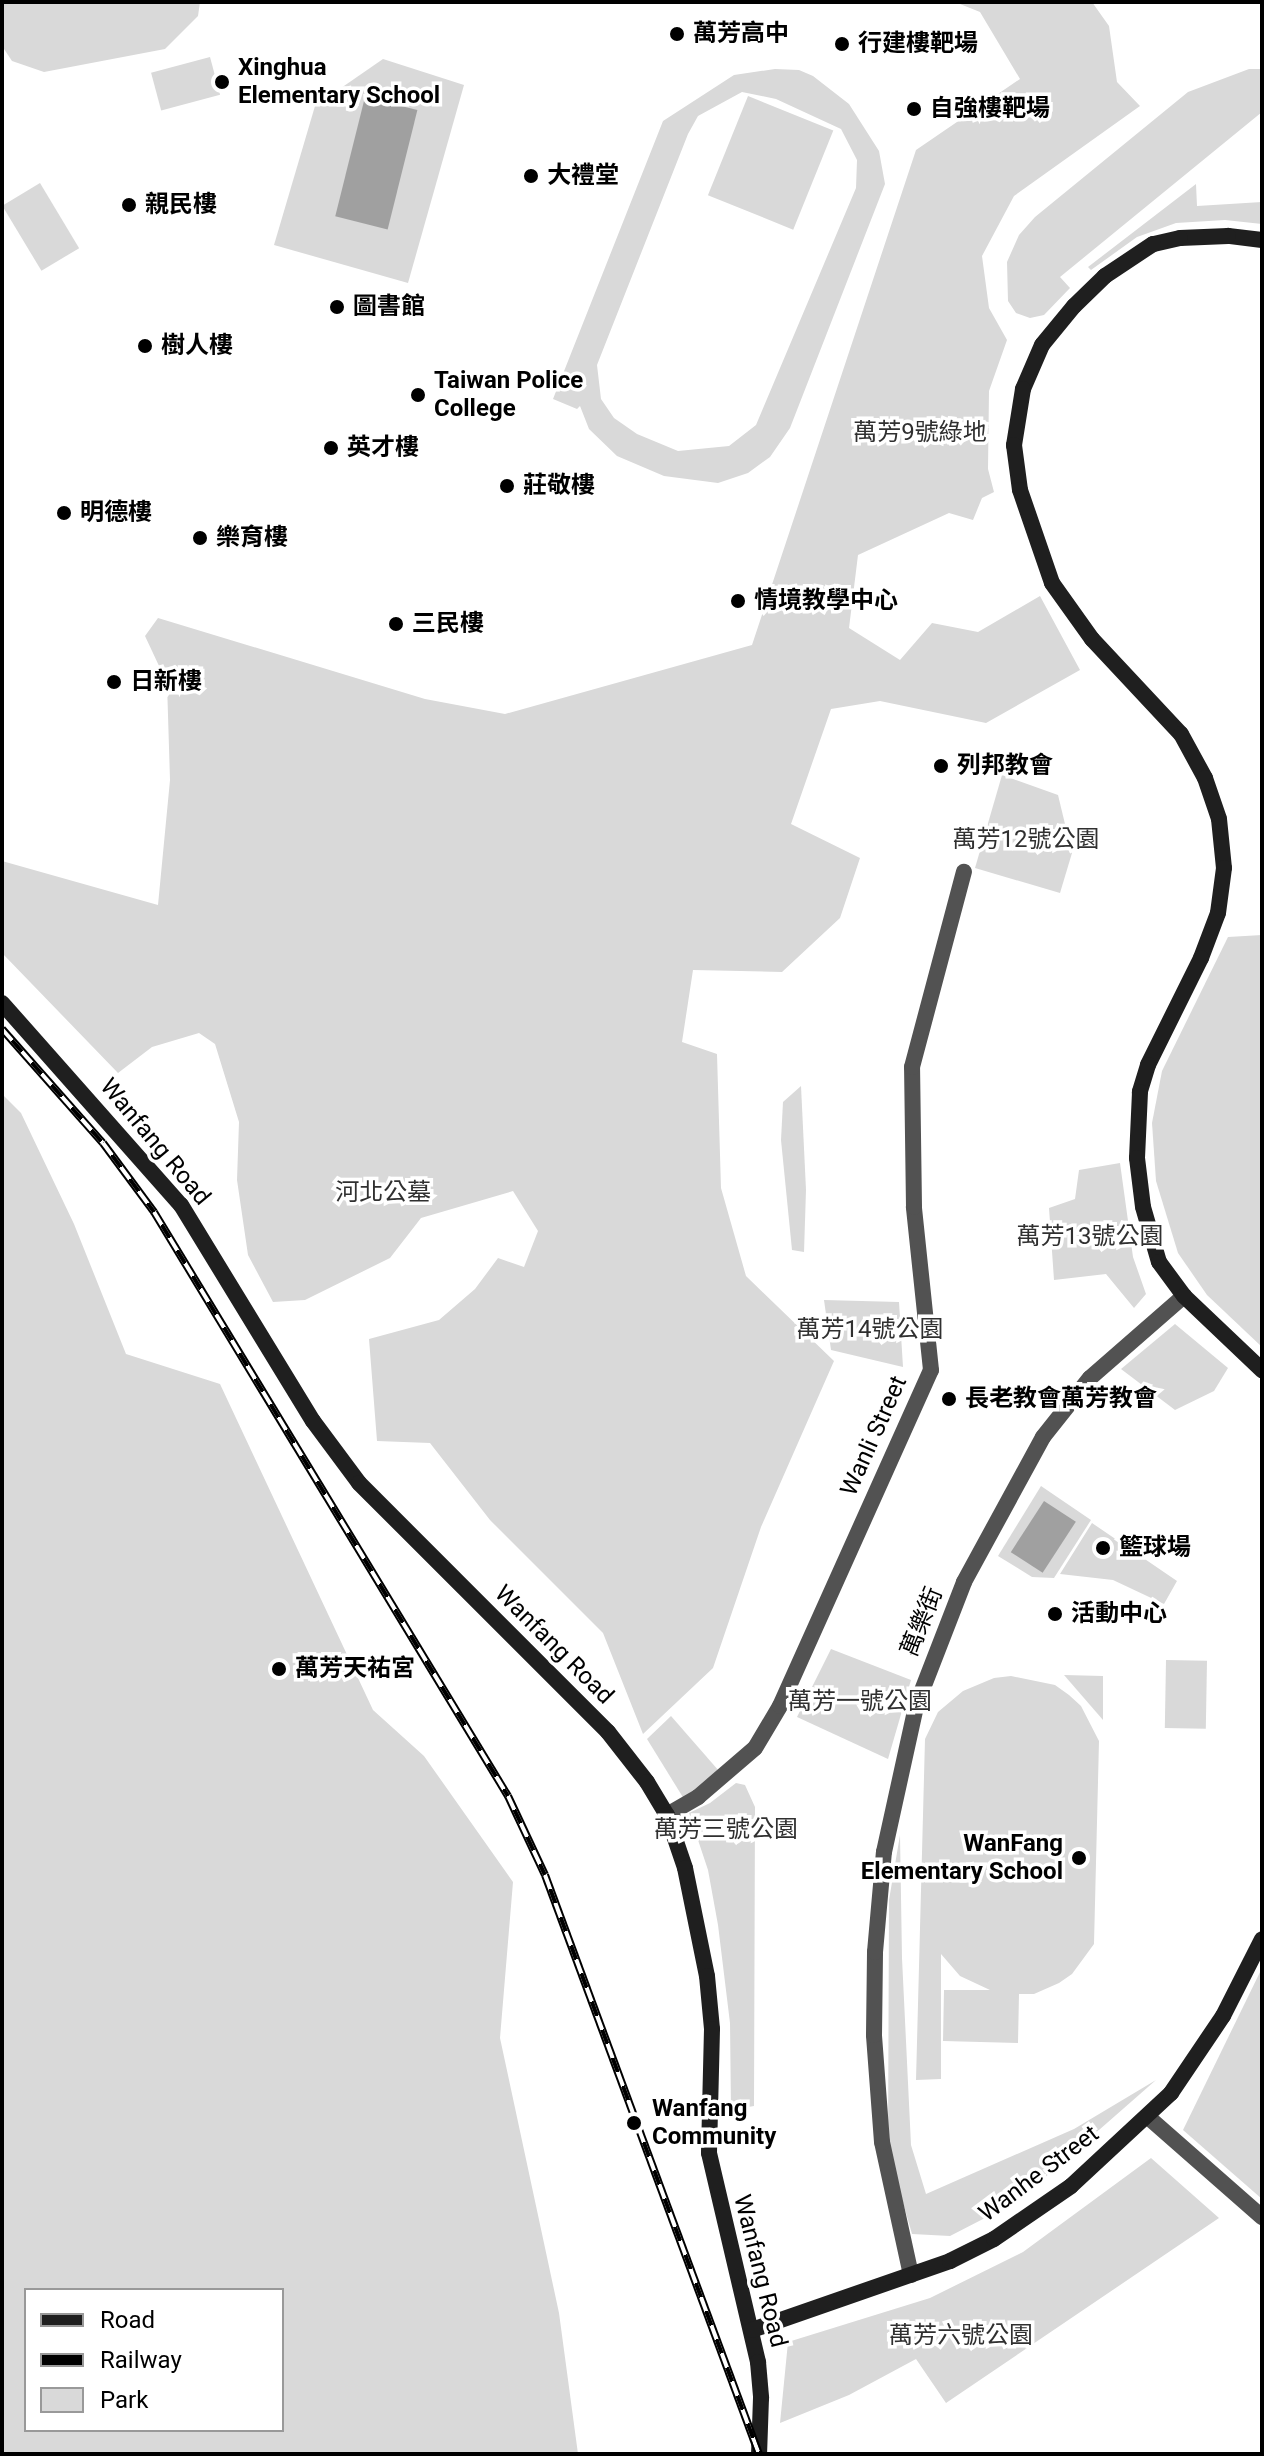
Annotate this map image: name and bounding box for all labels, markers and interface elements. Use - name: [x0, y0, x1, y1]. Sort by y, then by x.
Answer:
- place label: 萬芳高中: [693, 20, 789, 48]
- marker: 萬芳高中: [668, 25, 686, 43]
- place label: 行建樓靶場: [858, 30, 978, 58]
- marker: 行建樓靶場: [833, 35, 851, 53]
- place label: Xinghua Elementary School: [238, 54, 440, 110]
- marker: Xinghua Elementary School: [213, 73, 231, 91]
- place label: 自強樓靶場: [930, 95, 1050, 123]
- marker: 自強樓靶場: [905, 100, 923, 118]
- place label: 大禮堂: [547, 162, 619, 190]
- marker: 大禮堂: [522, 167, 540, 185]
- place label: 親民樓: [145, 191, 217, 219]
- marker: 親民樓: [120, 196, 138, 214]
- place label: 圖書館: [353, 293, 425, 321]
- marker: 圖書館: [328, 298, 346, 316]
- place label: 樹人樓: [161, 332, 233, 360]
- marker: 樹人樓: [136, 337, 154, 355]
- place label: Taiwan Police College: [434, 367, 583, 423]
- marker: Taiwan Police College: [409, 386, 427, 404]
- park label: 萬芳9號綠地: [853, 419, 987, 447]
- place label: 英才樓: [347, 434, 419, 462]
- marker: 英才樓: [322, 439, 340, 457]
- place label: 莊敬樓: [523, 472, 595, 500]
- marker: 莊敬樓: [498, 477, 516, 495]
- place label: 明德樓: [80, 499, 152, 527]
- marker: 明德樓: [55, 504, 73, 522]
- place label: 樂育樓: [216, 524, 288, 552]
- marker: 樂育樓: [191, 529, 209, 547]
- place label: 情境教學中心: [754, 587, 898, 615]
- marker: 情境教學中心: [729, 592, 747, 610]
- place label: 三民樓: [412, 610, 484, 638]
- marker: 三民樓: [387, 615, 405, 633]
- place label: 日新樓: [130, 668, 202, 696]
- marker: 日新樓: [105, 673, 123, 691]
- place label: 列邦教會: [957, 752, 1053, 780]
- marker: 列邦教會: [932, 757, 950, 775]
- park label: 萬芳12號公園: [953, 826, 1099, 854]
- street label: Wanfang Road: [94, 1073, 216, 1211]
- park label: 河北公墓: [335, 1179, 431, 1207]
- park label: 萬芳13號公園: [1017, 1223, 1163, 1251]
- park label: 萬芳14號公園: [797, 1316, 943, 1344]
- street label: Wanli Street: [835, 1372, 913, 1500]
- place label: 長老教會萬芳教會: [965, 1385, 1157, 1413]
- marker: 長老教會萬芳教會: [940, 1390, 958, 1408]
- place label: 籃球場: [1119, 1534, 1191, 1562]
- marker: 籃球場: [1094, 1539, 1112, 1557]
- street label: Wanfang Road: [489, 1580, 619, 1710]
- street label: 萬樂街: [895, 1583, 949, 1661]
- place label: 活動中心: [1071, 1600, 1167, 1628]
- marker: 活動中心: [1046, 1605, 1064, 1623]
- place label: 萬芳天祐宮: [295, 1655, 415, 1683]
- marker: 萬芳天祐宮: [270, 1660, 288, 1678]
- park label: 萬芳一號公園: [788, 1688, 932, 1716]
- park label: 萬芳三號公園: [654, 1816, 798, 1844]
- place label: WanFang Elementary School: [861, 1830, 1063, 1886]
- marker: WanFang Elementary School: [1070, 1849, 1088, 1867]
- place label: Wanfang Community: [652, 2095, 776, 2151]
- marker: Wanfang Community: [623, 2112, 645, 2134]
- street label: Wanhe Street: [973, 2120, 1105, 2228]
- street label: Wanfang Road: [727, 2192, 793, 2350]
- legend: [24, 2288, 284, 2432]
- text: Road: [100, 2306, 155, 2334]
- park label: 萬芳六號公園: [889, 2322, 1033, 2350]
- text: Railway: [100, 2346, 182, 2374]
- text: Park: [100, 2386, 148, 2414]

